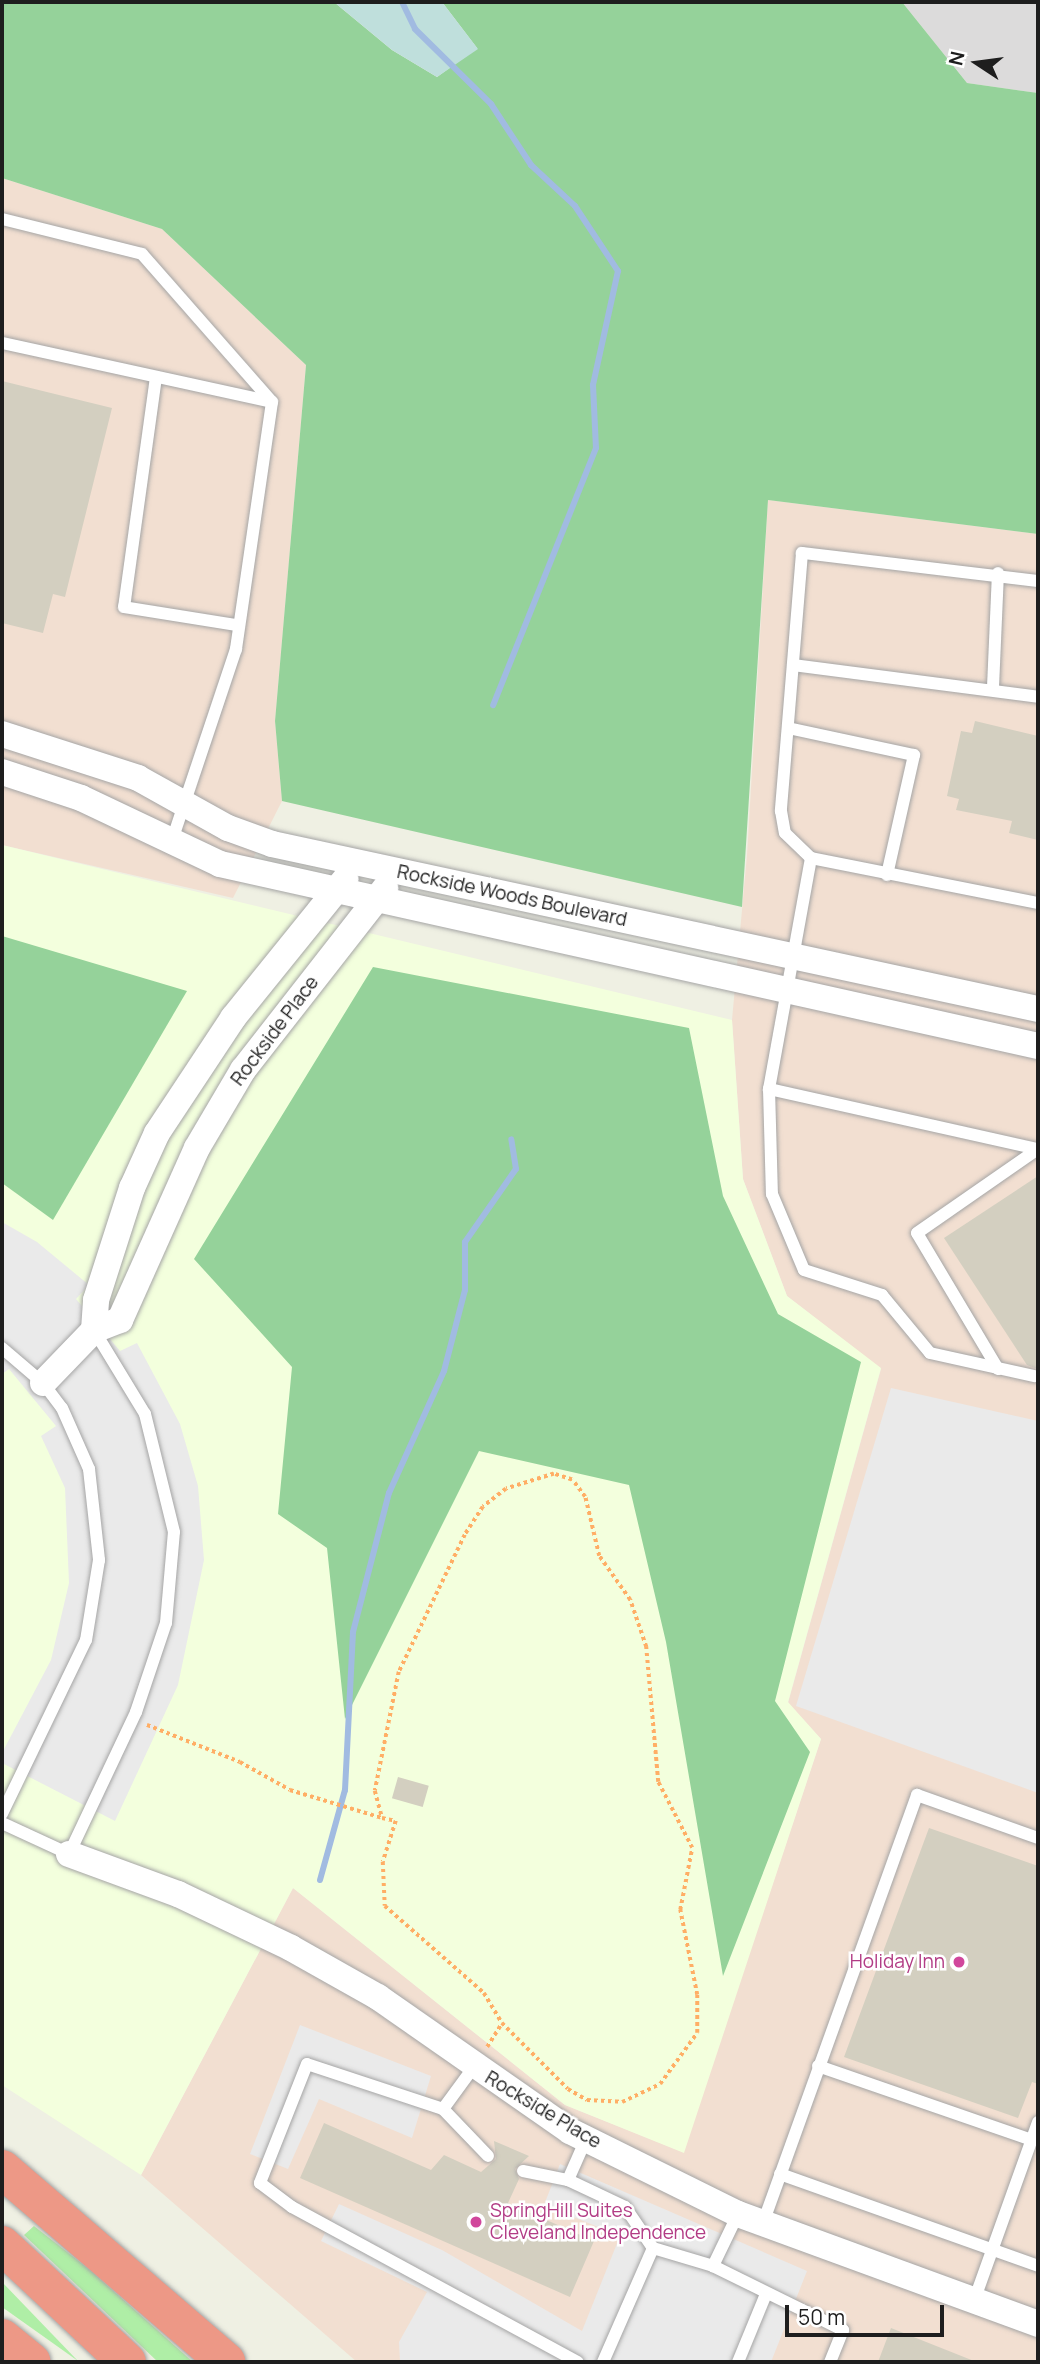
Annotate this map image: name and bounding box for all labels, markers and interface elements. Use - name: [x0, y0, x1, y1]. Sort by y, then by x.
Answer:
- north arrow: [942, 28, 1012, 98]
- text: N: [942, 49, 971, 68]
- street label: Rockside Woods Boulevard: [395, 860, 629, 932]
- street label: Rockside Place: [226, 972, 324, 1090]
- place label: Holiday Inn: [850, 1951, 945, 1973]
- marker: Holiday Inn: [951, 1954, 967, 1970]
- street label: Rockside Place: [481, 2066, 605, 2154]
- place label: SpringHill Suites Cleveland Independence: [490, 2200, 706, 2244]
- marker: SpringHill Suites Cleveland Independence: [468, 2214, 484, 2230]
- scale bar: [788, 2290, 947, 2334]
- text: 50 m: [798, 2303, 845, 2331]

